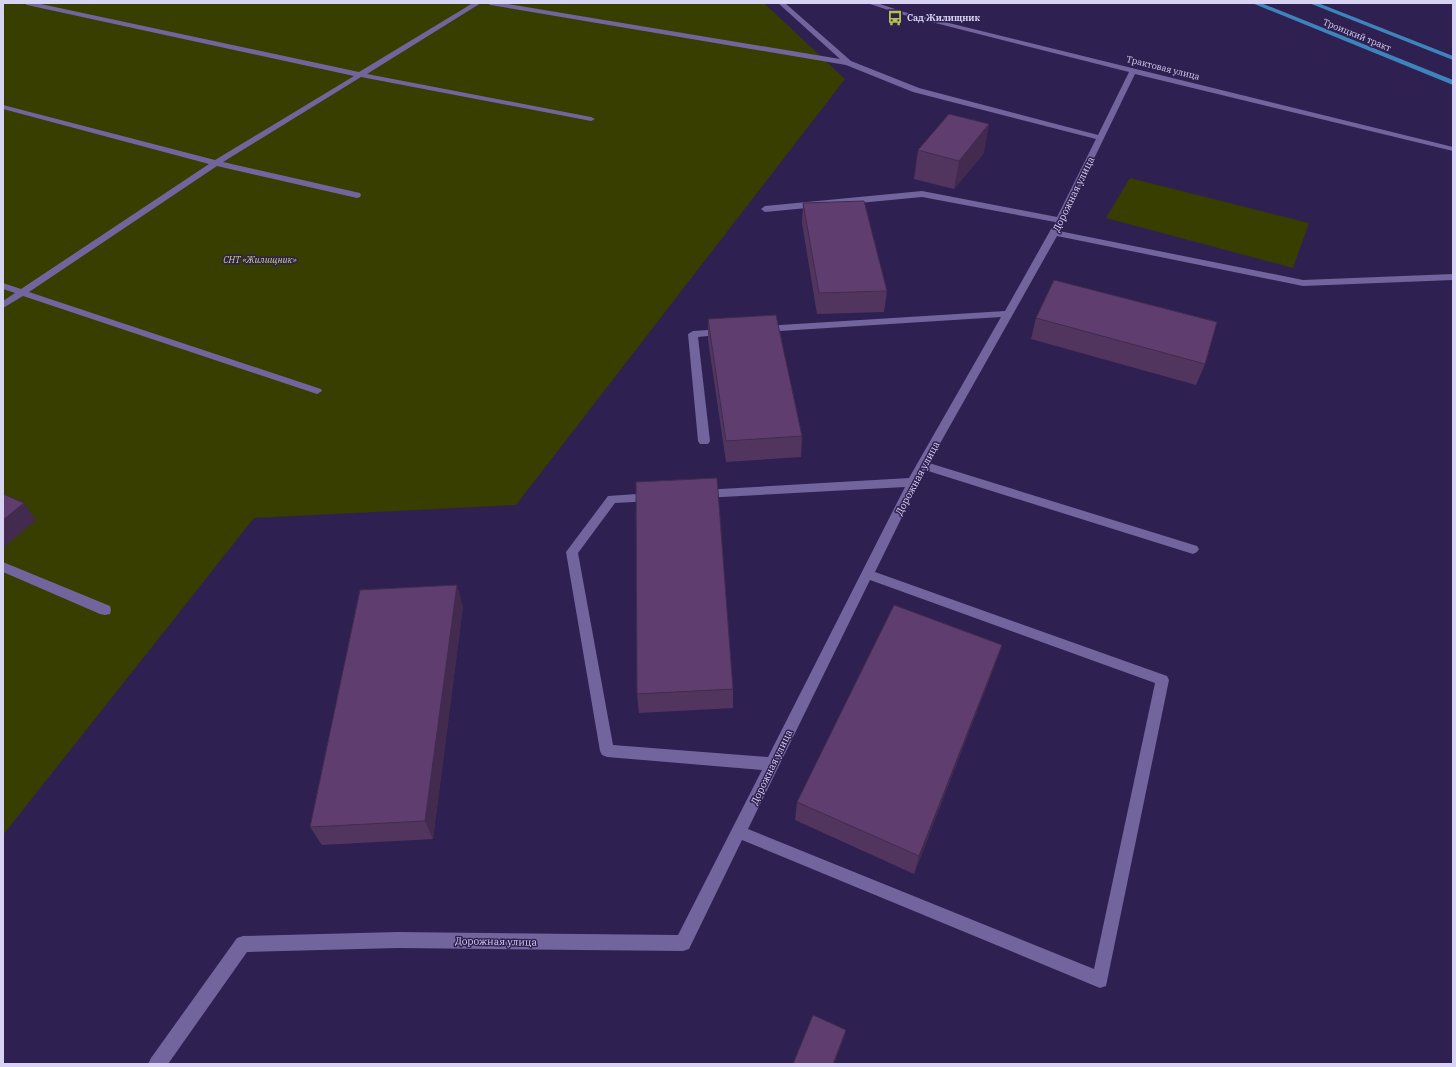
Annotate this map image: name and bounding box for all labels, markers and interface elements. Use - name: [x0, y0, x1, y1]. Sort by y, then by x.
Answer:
- bus stop icon: Сад Жилищник: [886, 9, 904, 27]
- place label: Сад Жилищник: [907, 12, 981, 23]
- street label: Троицкий тракт: [1321, 16, 1393, 53]
- street label: Трактовая улица: [1125, 53, 1201, 82]
- street label: Дорожная улица: [1050, 154, 1097, 234]
- park label: СНТ «Жилищник»: [223, 254, 297, 265]
- street label: Дорожная улица: [892, 439, 943, 517]
- street label: Дорожная улица: [748, 727, 795, 807]
- street label: Дорожная улица: [455, 934, 538, 949]

